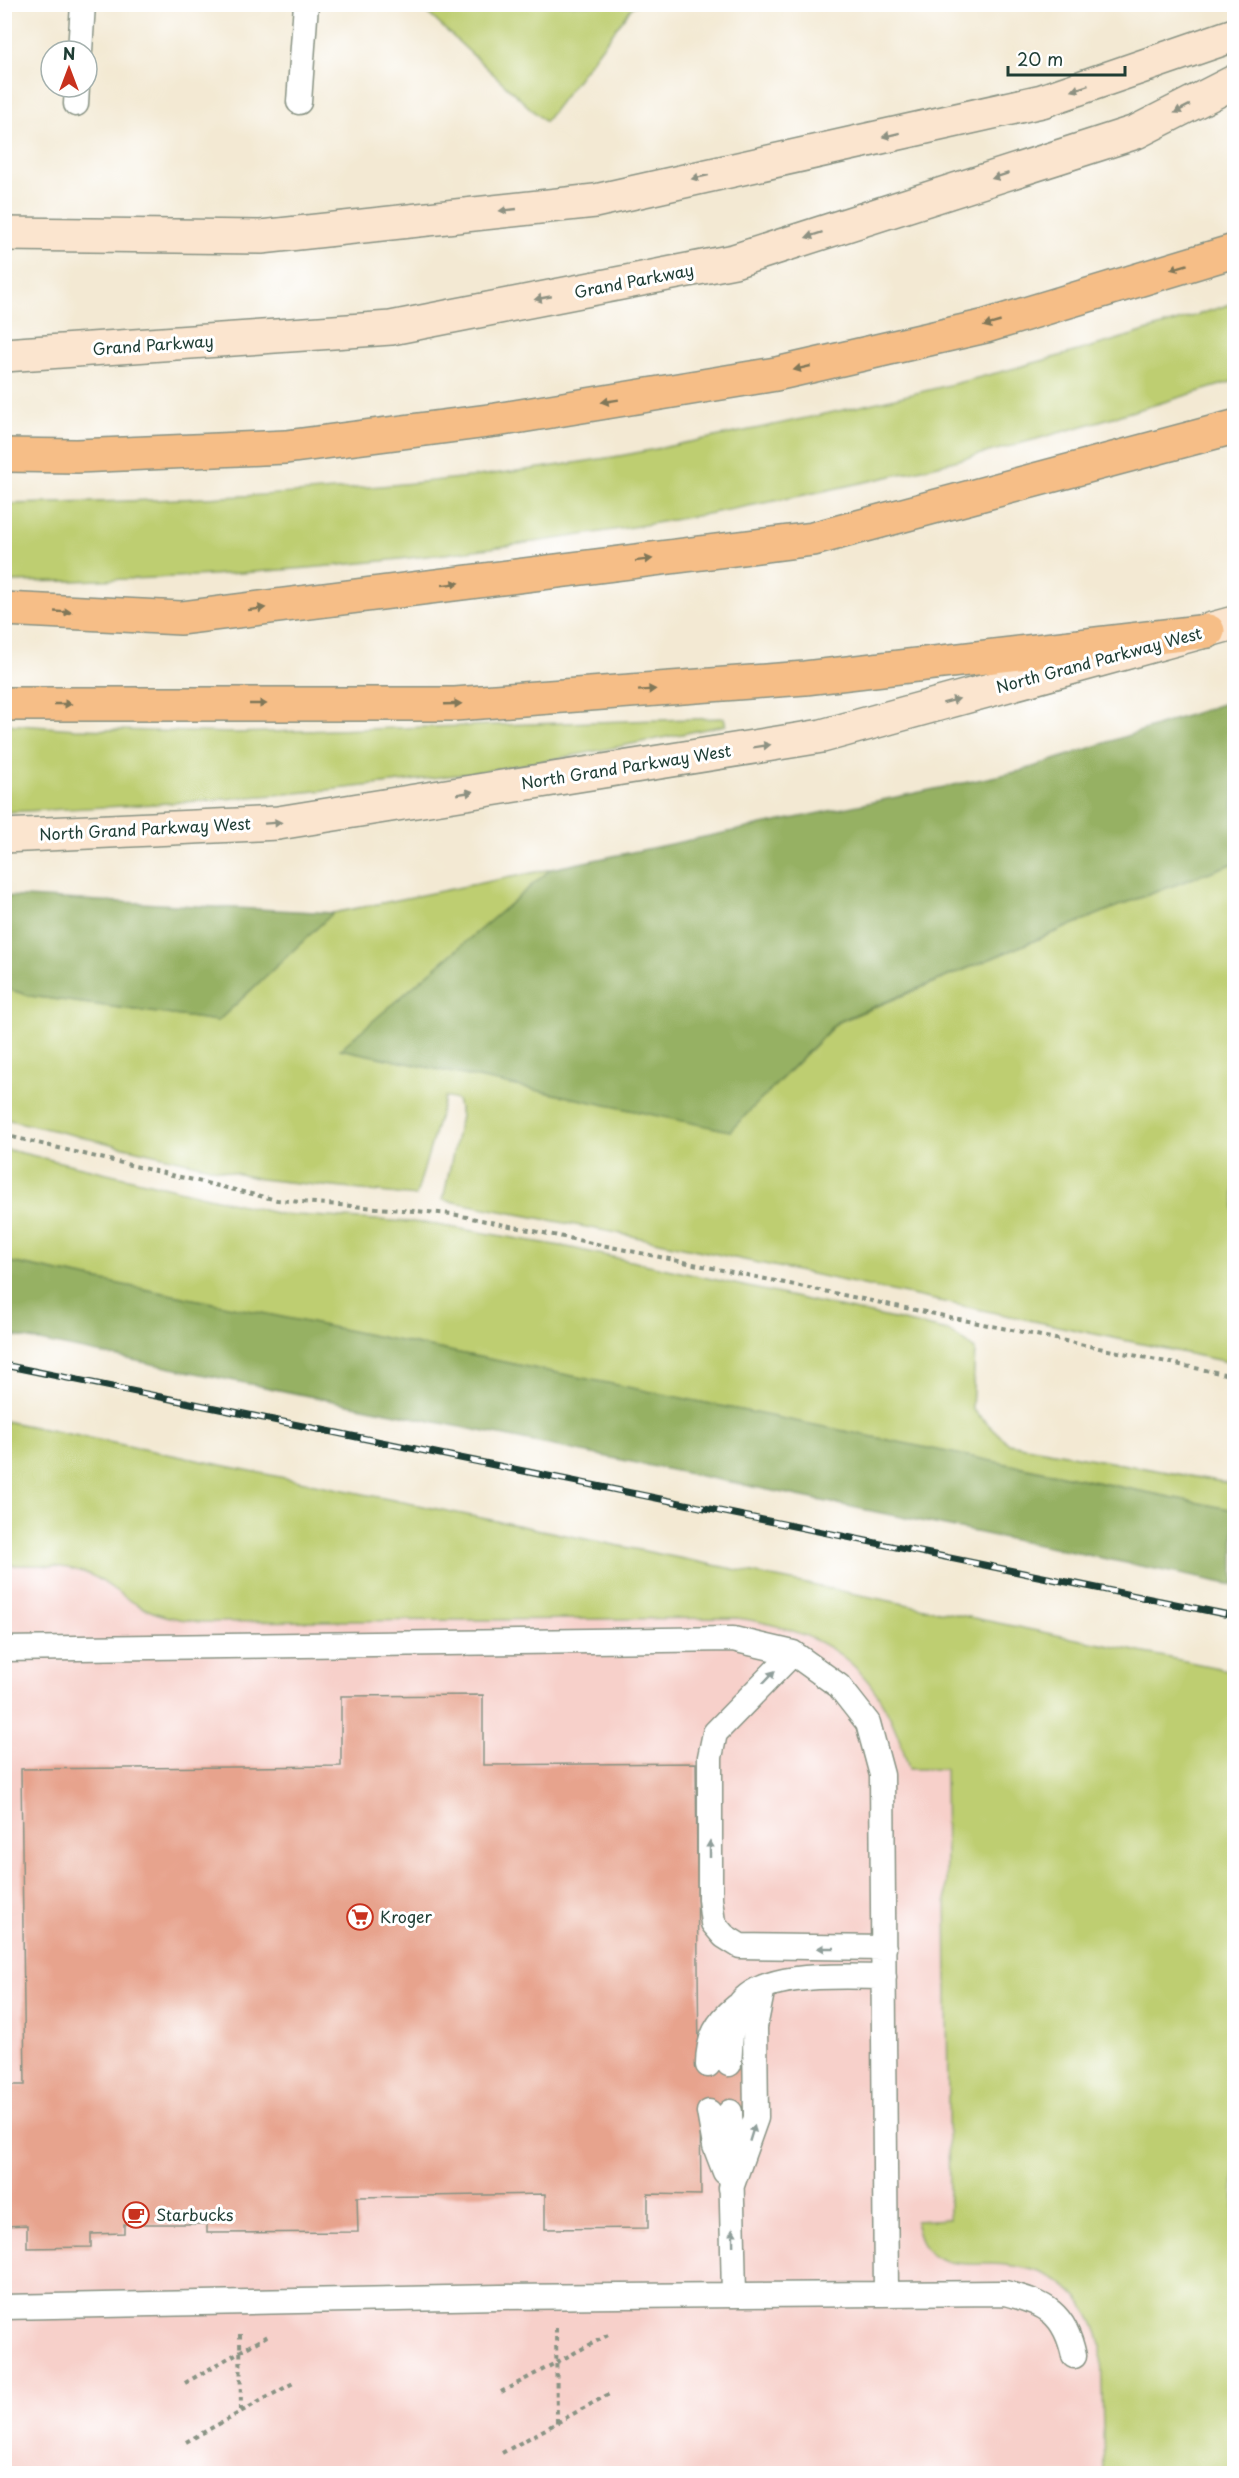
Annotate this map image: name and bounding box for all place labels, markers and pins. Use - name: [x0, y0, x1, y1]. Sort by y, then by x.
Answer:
- supermarket icon: Kroger: [345, 1902, 375, 1932]
- place label: Kroger: [380, 1904, 432, 1928]
- cafe icon: Starbucks: [121, 2200, 151, 2230]
- place label: Starbucks: [156, 2202, 234, 2226]

